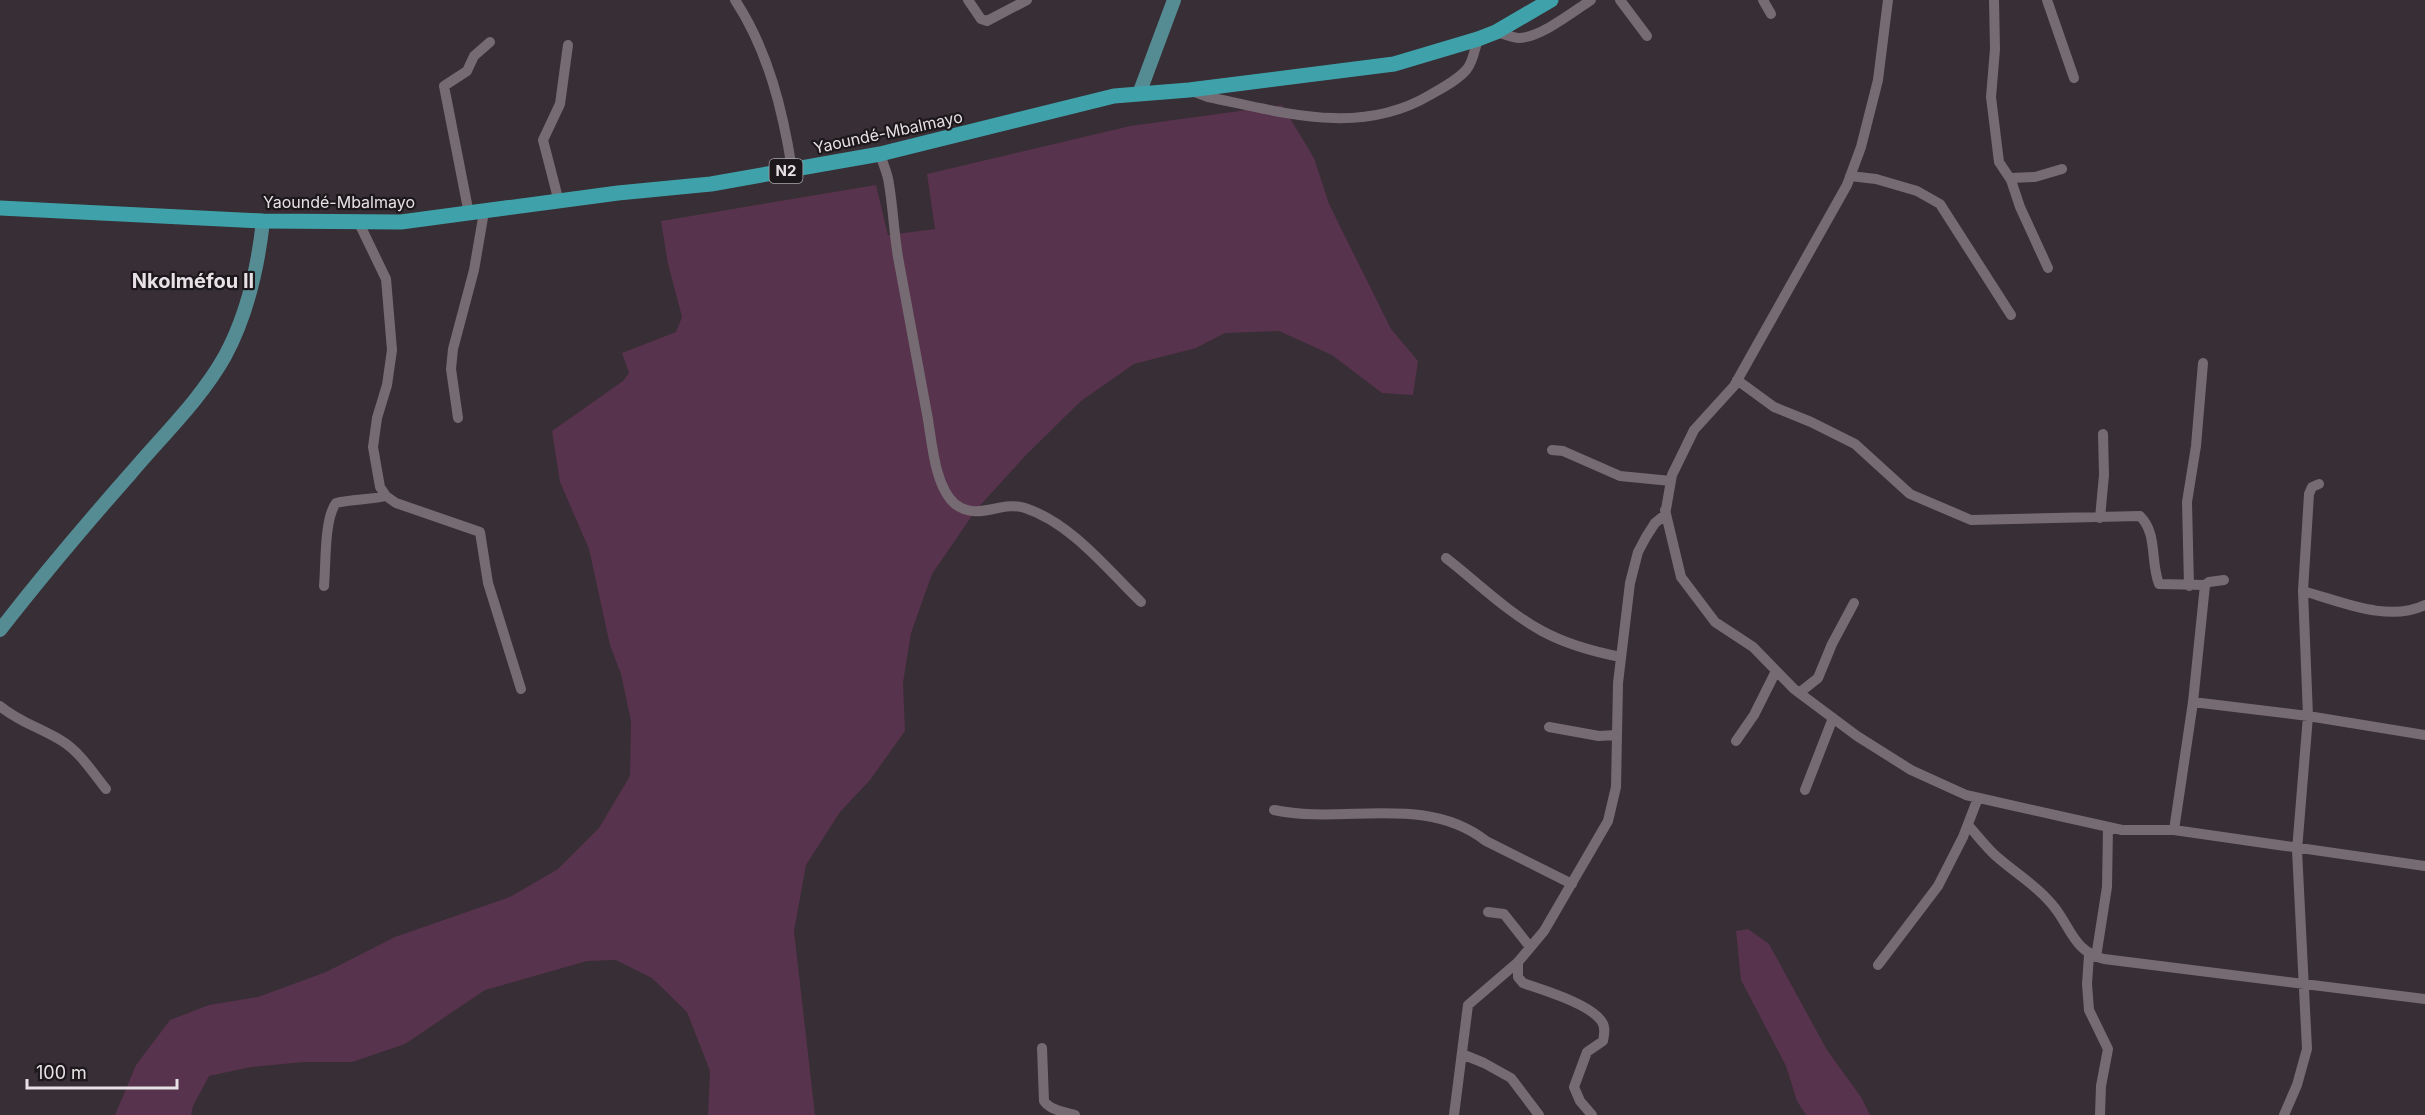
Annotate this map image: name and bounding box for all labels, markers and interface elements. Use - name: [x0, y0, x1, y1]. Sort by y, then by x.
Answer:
- street label: Yaoundé-Mbalmayo: [812, 106, 964, 158]
- road number: N2: [770, 159, 802, 183]
- street label: Yaoundé-Mbalmayo: [263, 192, 415, 212]
- district label: Nkolméfou II: [132, 269, 254, 293]
- scale bar: [27, 1052, 177, 1090]
- text: 100 m: [36, 1062, 87, 1083]

